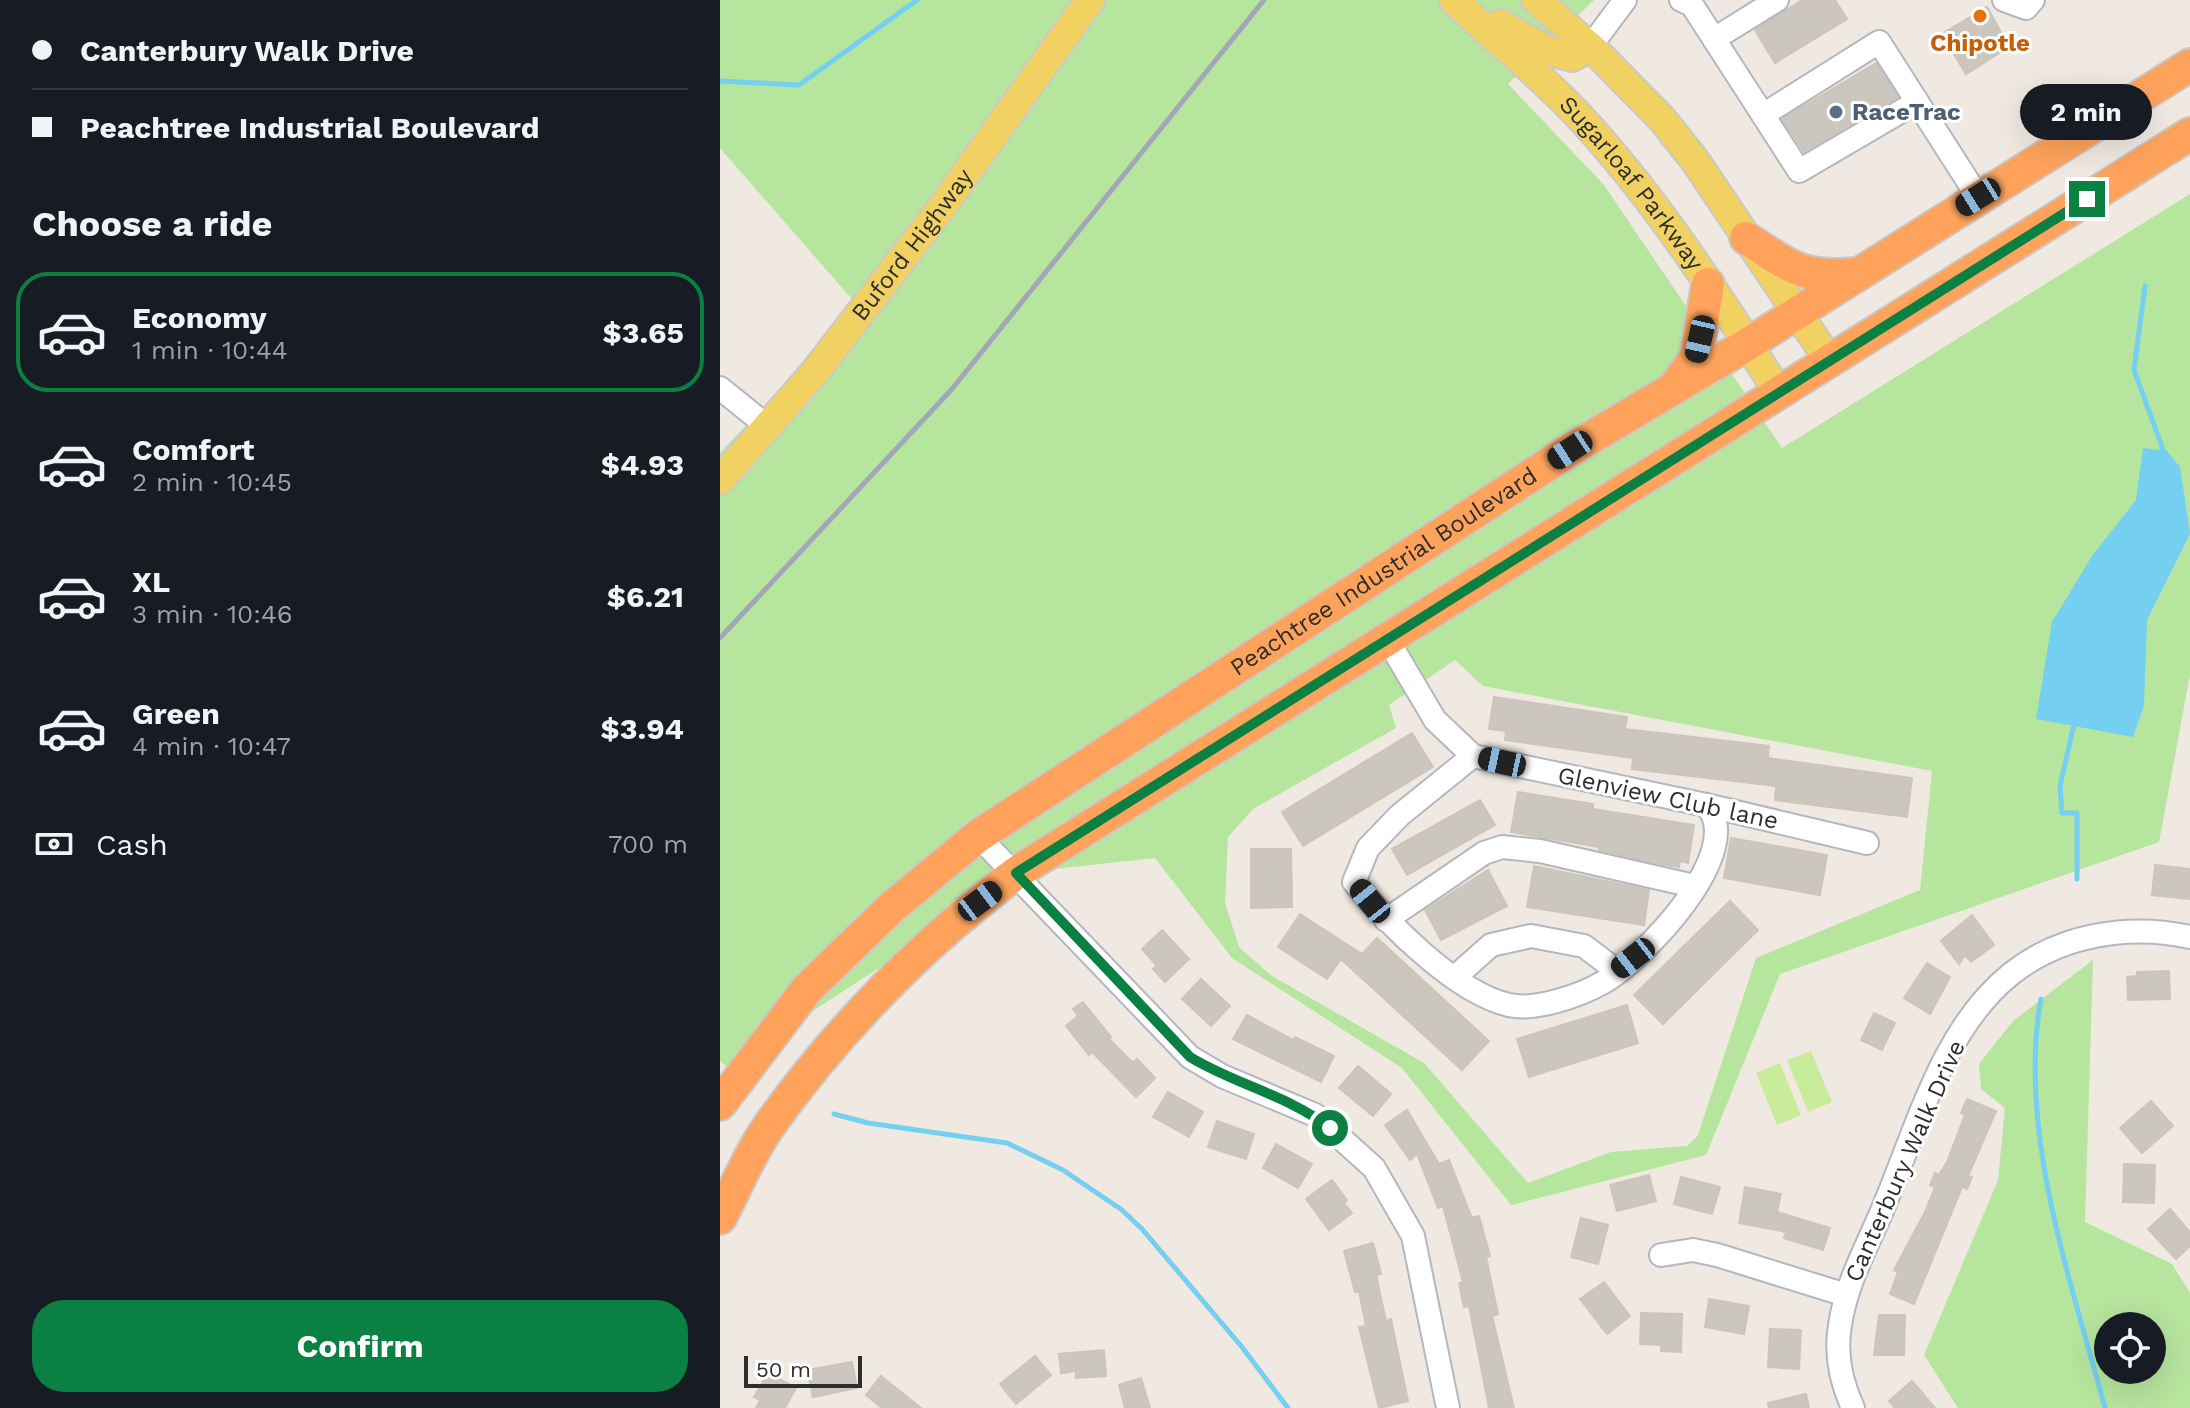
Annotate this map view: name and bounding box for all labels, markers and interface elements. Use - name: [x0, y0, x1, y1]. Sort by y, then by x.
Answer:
- marker: Chipotle: [1971, 7, 1989, 25]
- place label: Chipotle: [1930, 29, 2030, 57]
- text: Canterbury Walk Drive: [80, 33, 414, 68]
- callout: 2 min: [2021, 83, 2153, 139]
- street label: Sugarloaf Parkway: [1554, 90, 1710, 276]
- text: 2 min: [2050, 97, 2122, 127]
- place label: RaceTrac: [1852, 98, 1961, 126]
- marker: RaceTrac: [1827, 103, 1845, 121]
- text: Peachtree Industrial Boulevard: [80, 110, 540, 145]
- street label: Buford Highway: [846, 163, 979, 326]
- car: [1951, 174, 2005, 220]
- route end: [2069, 181, 2105, 217]
- text: Choose a ride: [32, 203, 272, 245]
- icon: car: [36, 296, 108, 368]
- text: Economy: [132, 300, 267, 335]
- car: [1683, 313, 1717, 365]
- text: $3.65: [602, 315, 684, 350]
- text: 1 min · 10:44: [132, 335, 288, 365]
- car: [1543, 427, 1597, 473]
- icon: car: [36, 428, 108, 500]
- text: Comfort: [132, 432, 254, 467]
- text: $4.93: [601, 447, 684, 482]
- street label: Peachtree Industrial Boulevard: [1225, 461, 1542, 682]
- text: 2 min · 10:45: [132, 467, 292, 497]
- icon: car: [36, 560, 108, 632]
- text: XL: [132, 564, 170, 599]
- text: $6.21: [607, 579, 684, 614]
- text: 3 min · 10:46: [132, 599, 293, 629]
- icon: car: [36, 692, 108, 764]
- text: Green: [132, 696, 220, 731]
- text: $3.94: [600, 711, 684, 746]
- text: 4 min · 10:47: [132, 731, 291, 761]
- car: [1476, 745, 1528, 779]
- street label: Glenview Club lane: [1555, 761, 1781, 835]
- icon: cash: [32, 822, 76, 866]
- text: Cash: [96, 827, 168, 862]
- text: 700 m: [608, 829, 688, 859]
- car: [1346, 875, 1394, 927]
- car: [954, 877, 1006, 925]
- car: [1607, 934, 1659, 982]
- street label: Canterbury Walk Drive: [1839, 1036, 1971, 1286]
- route start: [1312, 1110, 1348, 1146]
- button: Confirm: [32, 1300, 688, 1392]
- map controls: [2094, 1312, 2166, 1384]
- button: locate: [2094, 1312, 2166, 1384]
- scale bar: [744, 1352, 862, 1388]
- text: 50 m: [756, 1357, 811, 1382]

